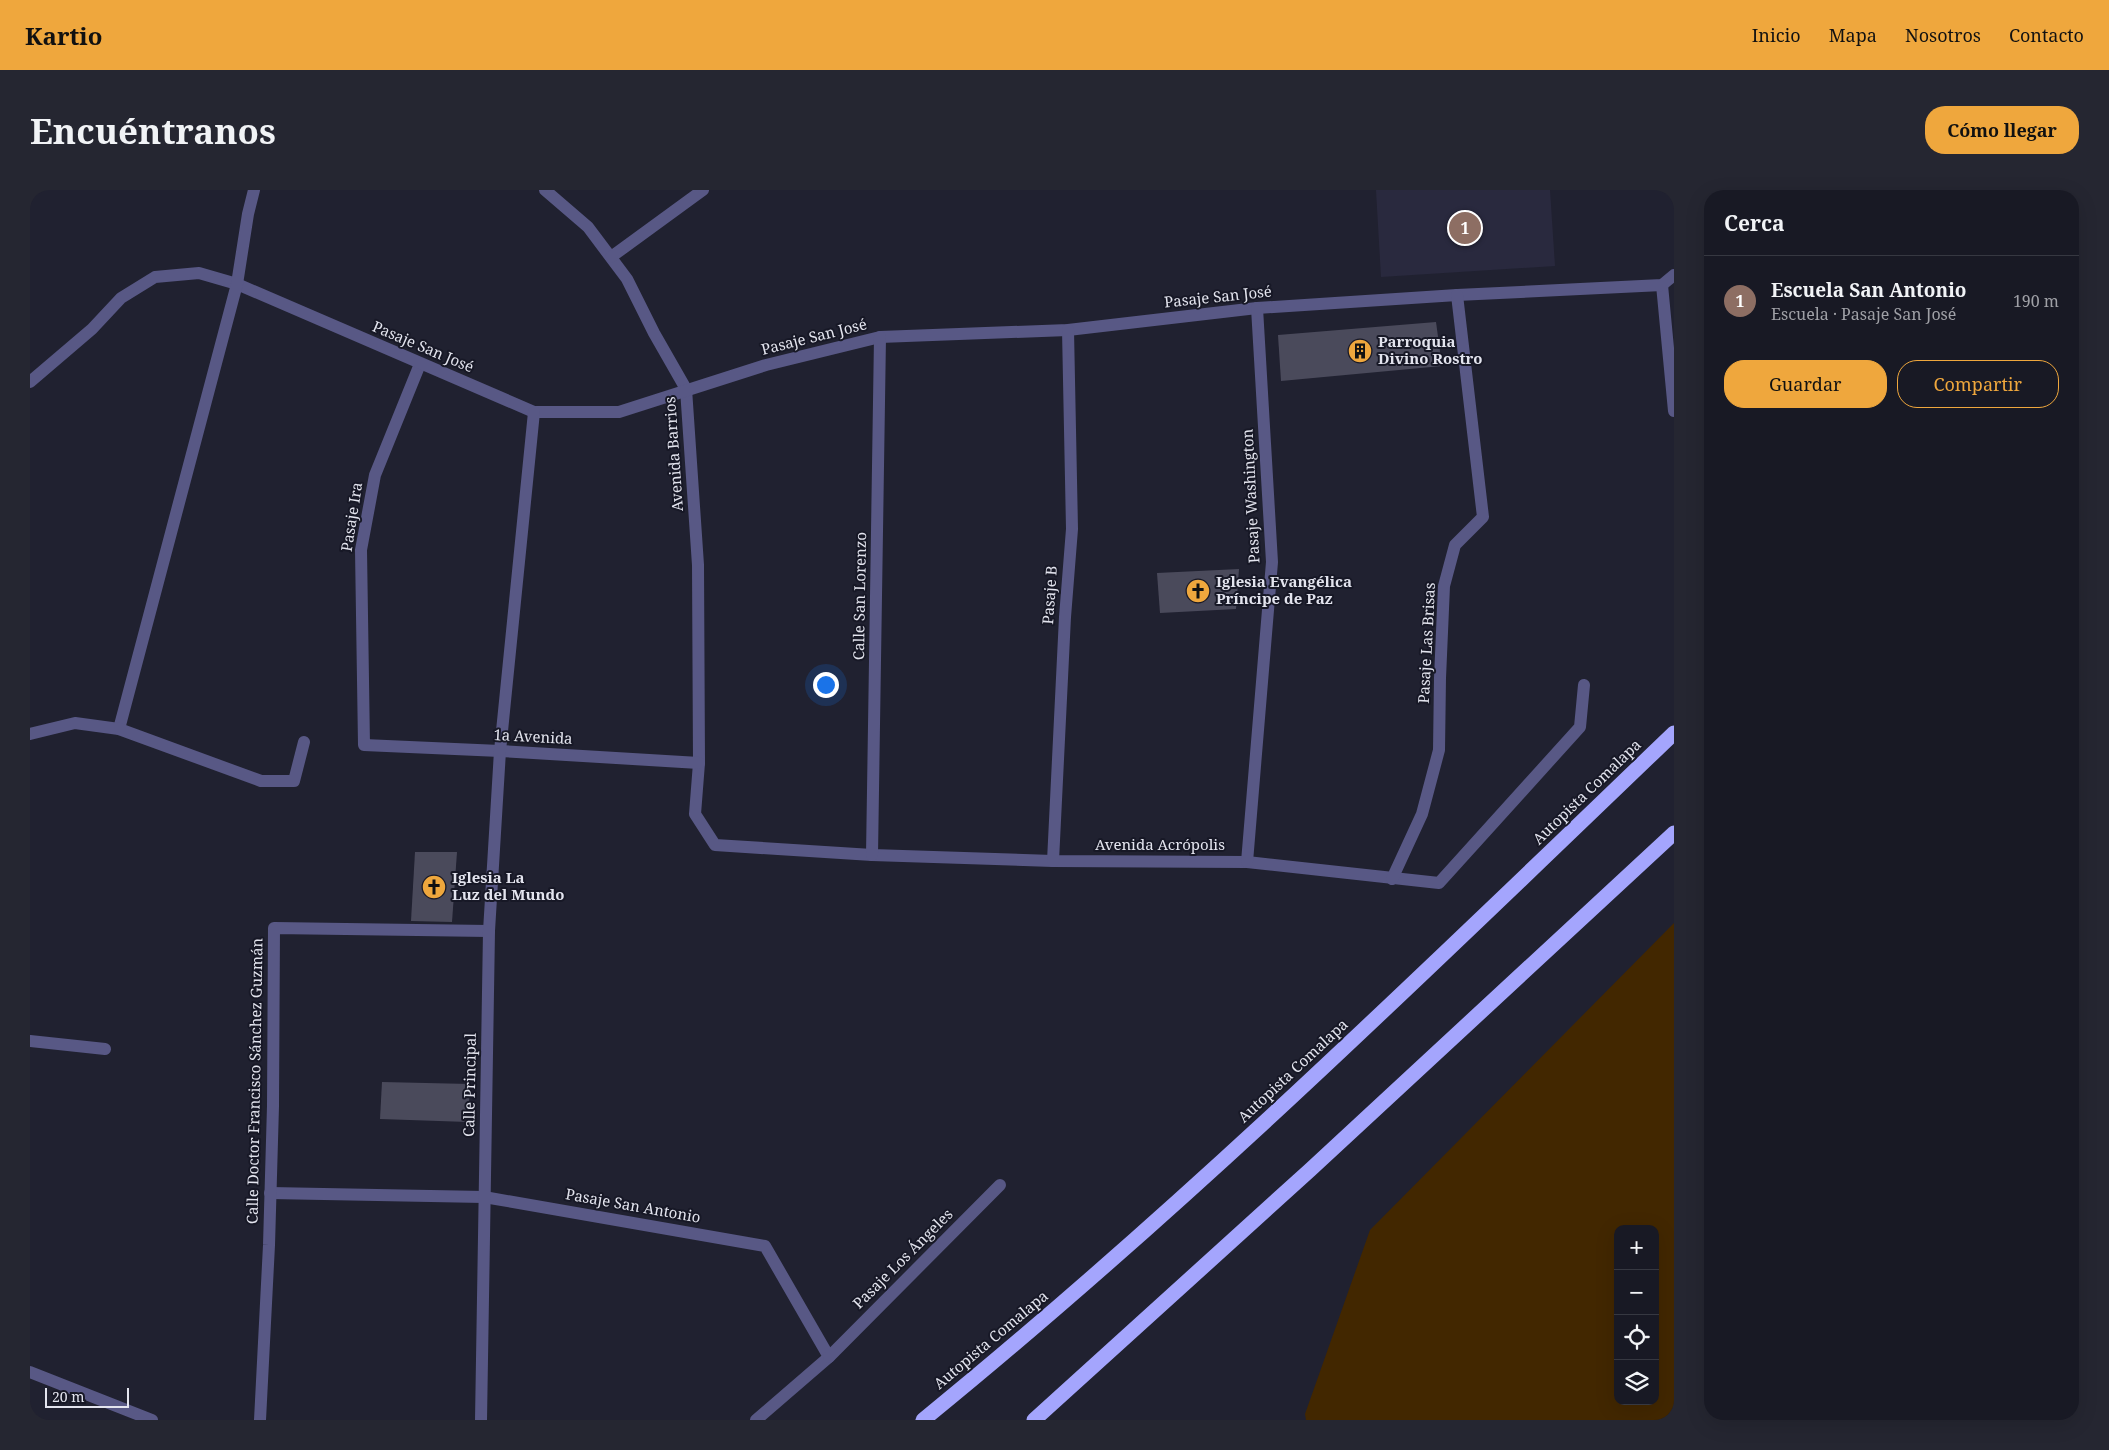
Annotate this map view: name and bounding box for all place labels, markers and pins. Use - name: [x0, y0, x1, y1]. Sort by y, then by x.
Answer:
- pin: 1: [1449, 209, 1481, 247]
- place label: Parroquia Divino Rostro: [1378, 331, 1483, 368]
- building icon: Parroquia Divino Rostro: [1347, 338, 1373, 364]
- place label: Iglesia Evangélica Príncipe de Paz: [1216, 571, 1352, 608]
- church icon: Iglesia Evangélica Príncipe de Paz: [1185, 578, 1211, 604]
- place label: Iglesia La Luz del Mundo: [452, 867, 564, 904]
- church icon: Iglesia La Luz del Mundo: [421, 874, 447, 900]

